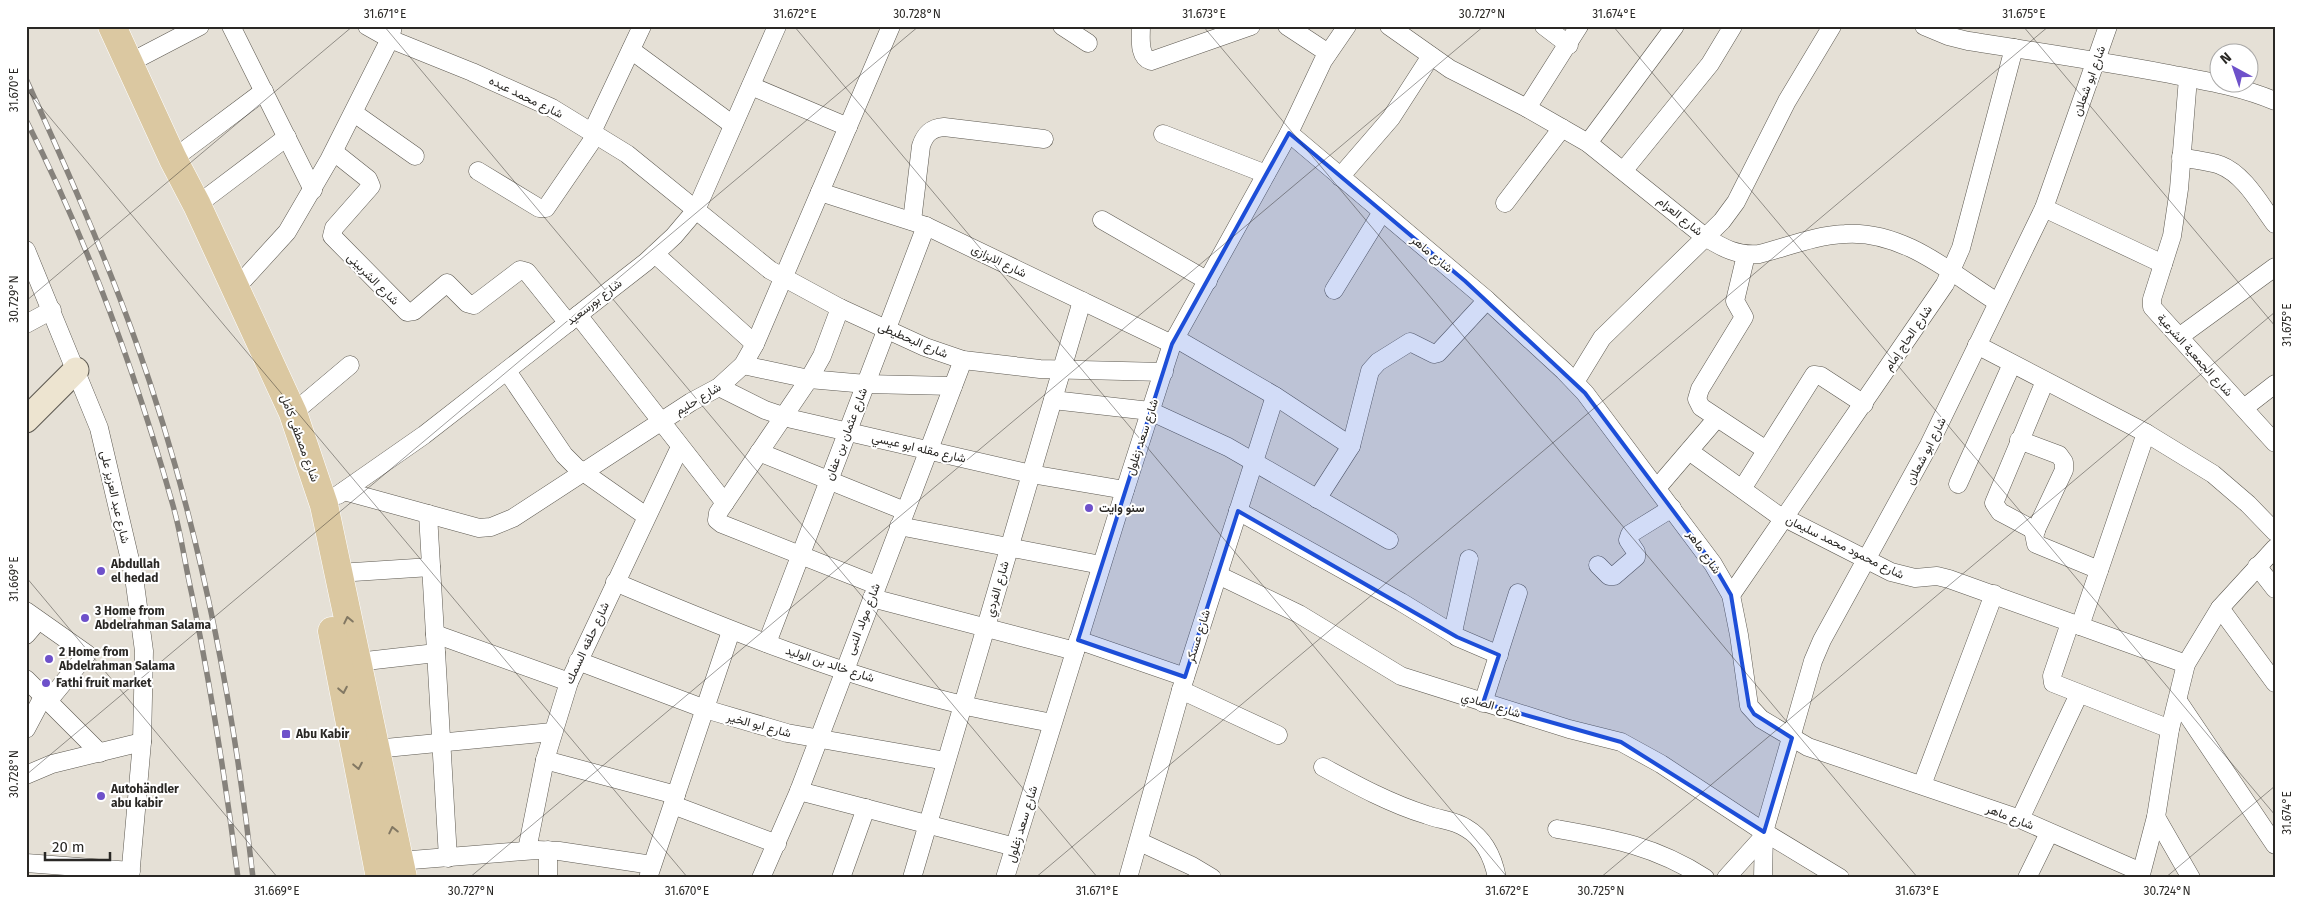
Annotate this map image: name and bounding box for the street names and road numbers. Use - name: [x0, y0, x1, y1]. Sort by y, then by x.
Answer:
- street label: شارع ابو شعلان: [2070, 44, 2110, 119]
- street label: شارع محمد عبده: [486, 73, 565, 123]
- street label: شارع العزام: [1653, 194, 1705, 240]
- street label: شارع ماهر: [1406, 232, 1456, 277]
- street label: شارع الابزازى: [968, 242, 1029, 282]
- street label: شارع الشربينى: [343, 250, 402, 309]
- street label: شارع بورسعيد: [564, 276, 626, 330]
- street label: شارع الحاج إمام: [1881, 303, 1937, 374]
- street label: شارع الجمعية الشرعية: [2153, 311, 2236, 400]
- street label: شارع البحطيطى: [875, 319, 950, 363]
- street label: شارع حليم: [672, 380, 725, 420]
- street label: شارع عثمان بن عفان: [822, 386, 872, 483]
- street label: شارع مصطفى كامل: [276, 392, 322, 484]
- street label: شارع سعد زغلول: [1123, 397, 1163, 478]
- street label: شارع ابو شعلان: [1903, 415, 1951, 488]
- street label: شارع مقله ابو عيسي: [870, 430, 967, 469]
- street label: شارع عبد العزيز على: [96, 449, 132, 545]
- street label: شارع محمود محمد سليمان: [1783, 512, 1906, 584]
- street label: شارع ماهر: [1682, 527, 1724, 578]
- street label: شارع الفردي: [982, 559, 1015, 619]
- street label: شارع مولد النبى: [843, 581, 885, 657]
- street label: شارع حلقه السمك: [562, 600, 614, 687]
- street label: شارع عسكر: [1183, 608, 1215, 666]
- street label: شارع خالد بن الوليد: [783, 643, 876, 687]
- street label: شارع الصادي: [1459, 689, 1522, 724]
- street label: شارع ابو الخير: [724, 709, 793, 742]
- street label: شارع سعد زغلول: [1004, 784, 1042, 865]
- street label: شارع ماهر: [1983, 801, 2036, 834]

